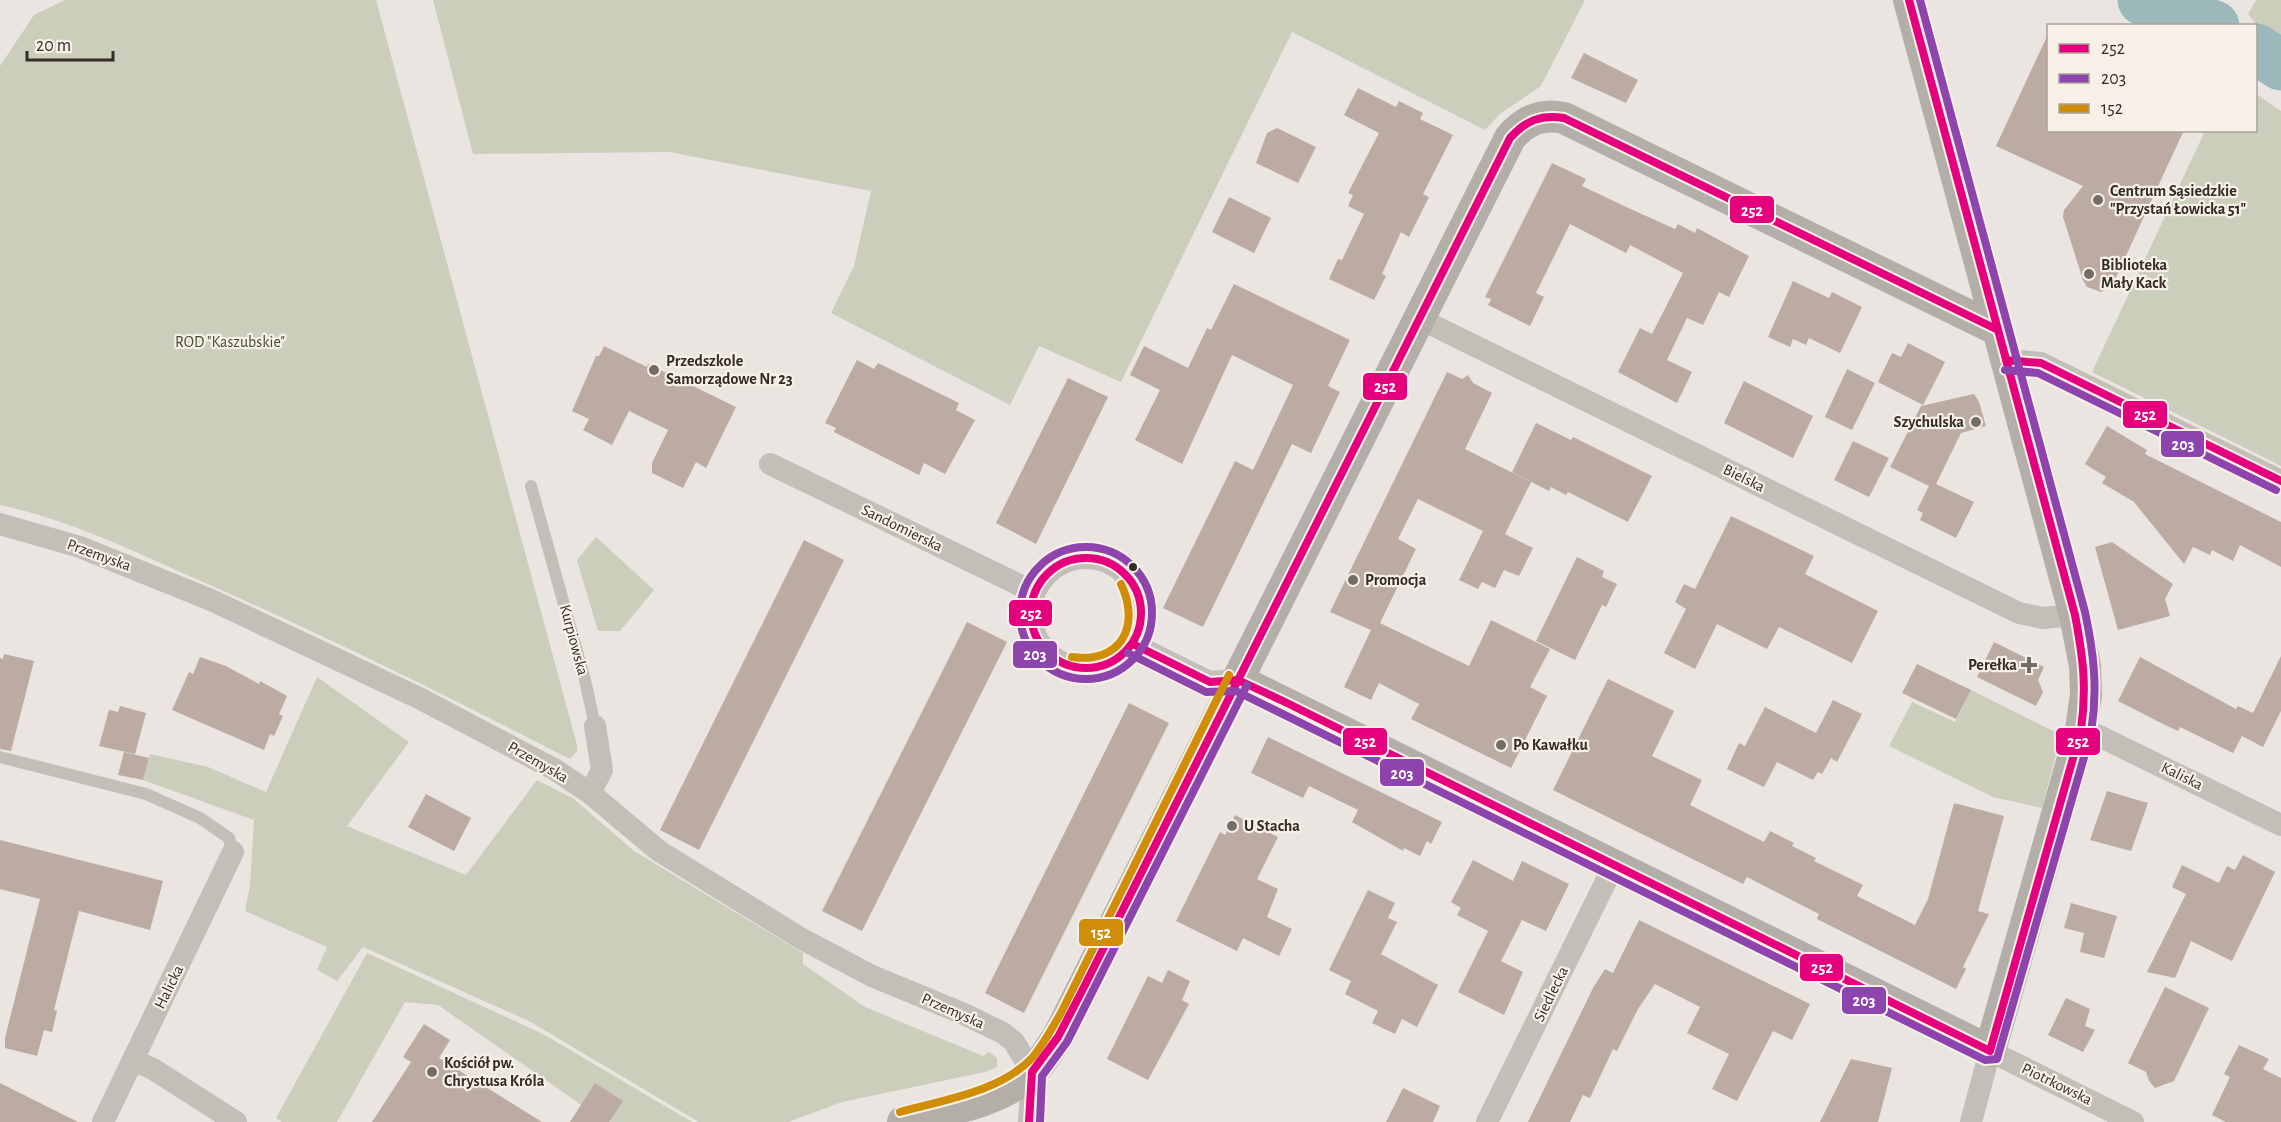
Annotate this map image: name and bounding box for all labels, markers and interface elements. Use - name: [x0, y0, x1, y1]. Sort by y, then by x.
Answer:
- scale bar: [27, 24, 112, 62]
- legend: [2047, 24, 2257, 132]
- text: 20 m: [36, 37, 71, 55]
- text: 252: [2101, 40, 2125, 58]
- text: 203: [2101, 70, 2126, 88]
- text: 152: [2101, 100, 2123, 118]
- place label: Centrum Sąsiedzkie "Przystań Łowicka 51": [2110, 183, 2247, 218]
- marker: Centrum Sąsiedzkie "Przystań Łowicka 51": [2091, 193, 2105, 207]
- line badge: 252: [1729, 195, 1775, 224]
- text: 252: [1741, 203, 1763, 219]
- place label: Biblioteka Mały Kack: [2101, 257, 2168, 292]
- marker: Biblioteka Mały Kack: [2082, 267, 2096, 281]
- park label: ROD "Kaszubskie": [175, 334, 285, 350]
- place label: Przedszkole Samorządowe Nr 23: [666, 353, 793, 387]
- marker: Przedszkole Samorządowe Nr 23: [647, 363, 661, 377]
- line badge: 252: [1362, 372, 1408, 401]
- text: 252: [1374, 379, 1396, 395]
- line badge: 252: [2122, 400, 2168, 429]
- text: 252: [2134, 407, 2156, 423]
- place label: Szychulska: [1894, 414, 1964, 431]
- marker: Szychulska: [1969, 415, 1983, 429]
- line badge: 203: [2160, 430, 2205, 458]
- text: 203: [2172, 437, 2194, 453]
- street label: Bielska: [1721, 461, 1767, 495]
- street label: Sandomierska: [859, 501, 945, 555]
- street label: Przemyska: [65, 536, 133, 575]
- unlabelled marker: [1127, 561, 1139, 573]
- place label: Promocja: [1365, 572, 1427, 589]
- marker: Promocja: [1346, 573, 1360, 587]
- line badge: 252: [1008, 599, 1053, 627]
- street label: Kurpiowska: [557, 603, 591, 677]
- text: 252: [1020, 606, 1042, 622]
- line badge: 203: [1012, 640, 1058, 669]
- text: 203: [1024, 647, 1046, 663]
- place label: Perełka: [1968, 657, 2017, 673]
- marker: Perełka: [2022, 658, 2036, 672]
- line badge: 252: [1342, 727, 1388, 756]
- line badge: 252: [2055, 727, 2101, 756]
- text: 252: [1354, 734, 1376, 750]
- text: 252: [2067, 734, 2089, 750]
- place label: Po Kawałku: [1513, 737, 1589, 753]
- street label: Przemyska: [505, 738, 571, 786]
- marker: Po Kawałku: [1494, 738, 1508, 752]
- line badge: 203: [1379, 758, 1425, 787]
- street label: Kaliska: [2159, 759, 2205, 793]
- text: 203: [1391, 766, 1413, 782]
- place label: U Stacha: [1244, 818, 1300, 834]
- marker: U Stacha: [1225, 819, 1239, 833]
- line badge: 152: [1078, 918, 1124, 947]
- text: 152: [1091, 925, 1112, 941]
- line badge: 252: [1799, 953, 1844, 982]
- text: 252: [1811, 960, 1833, 976]
- street label: Halicka: [152, 963, 186, 1011]
- street label: Siedlecka: [1531, 964, 1571, 1024]
- line badge: 203: [1841, 986, 1887, 1015]
- street label: Przemyska: [919, 990, 987, 1033]
- text: 203: [1853, 993, 1875, 1009]
- place label: Kościół pw. Chrystusa Króla: [444, 1055, 545, 1090]
- street label: Piotrkowska: [2019, 1060, 2095, 1108]
- marker: Kościół pw. Chrystusa Króla: [425, 1065, 439, 1079]

